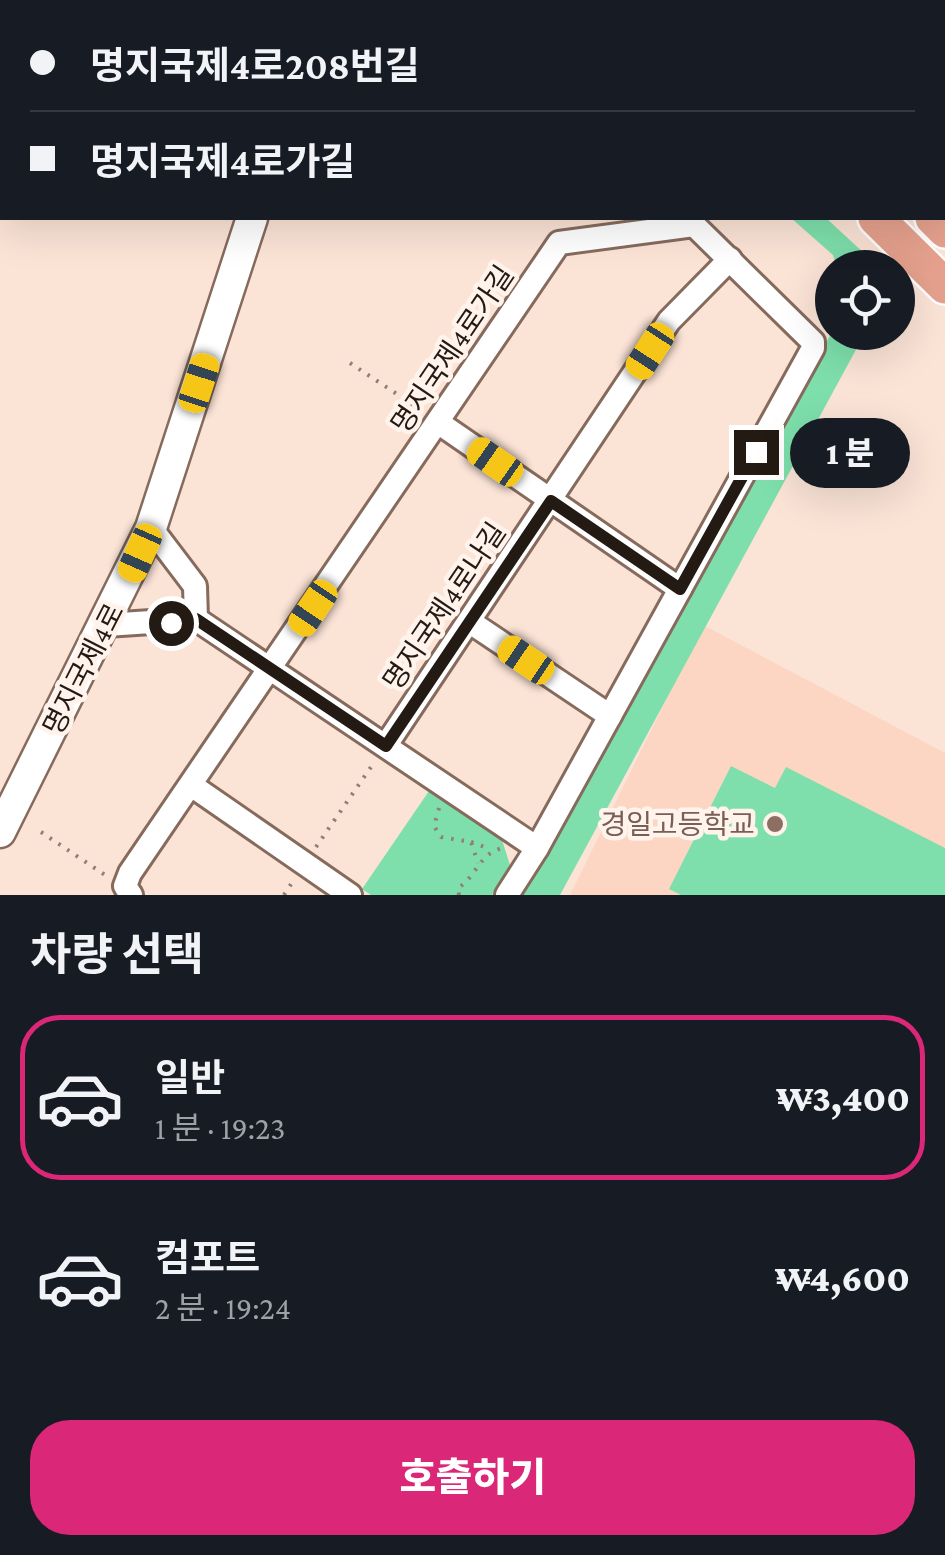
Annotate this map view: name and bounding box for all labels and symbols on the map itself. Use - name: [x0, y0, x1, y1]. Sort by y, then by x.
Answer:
- street label: 명지국제4로가길: [385, 260, 520, 439]
- car: [621, 318, 679, 384]
- car: [175, 350, 223, 416]
- callout: 1 분: [791, 417, 911, 487]
- route end: [734, 430, 779, 475]
- car: [462, 433, 528, 491]
- street label: 명지국제4로나길: [377, 517, 512, 696]
- car: [114, 519, 166, 587]
- car: [284, 575, 342, 641]
- street label: 명지국제4로: [37, 598, 130, 740]
- route start: [149, 601, 194, 646]
- car: [493, 631, 559, 689]
- place label: 경일고등학교: [600, 809, 755, 840]
- marker: 경일고등학교: [764, 813, 786, 835]

